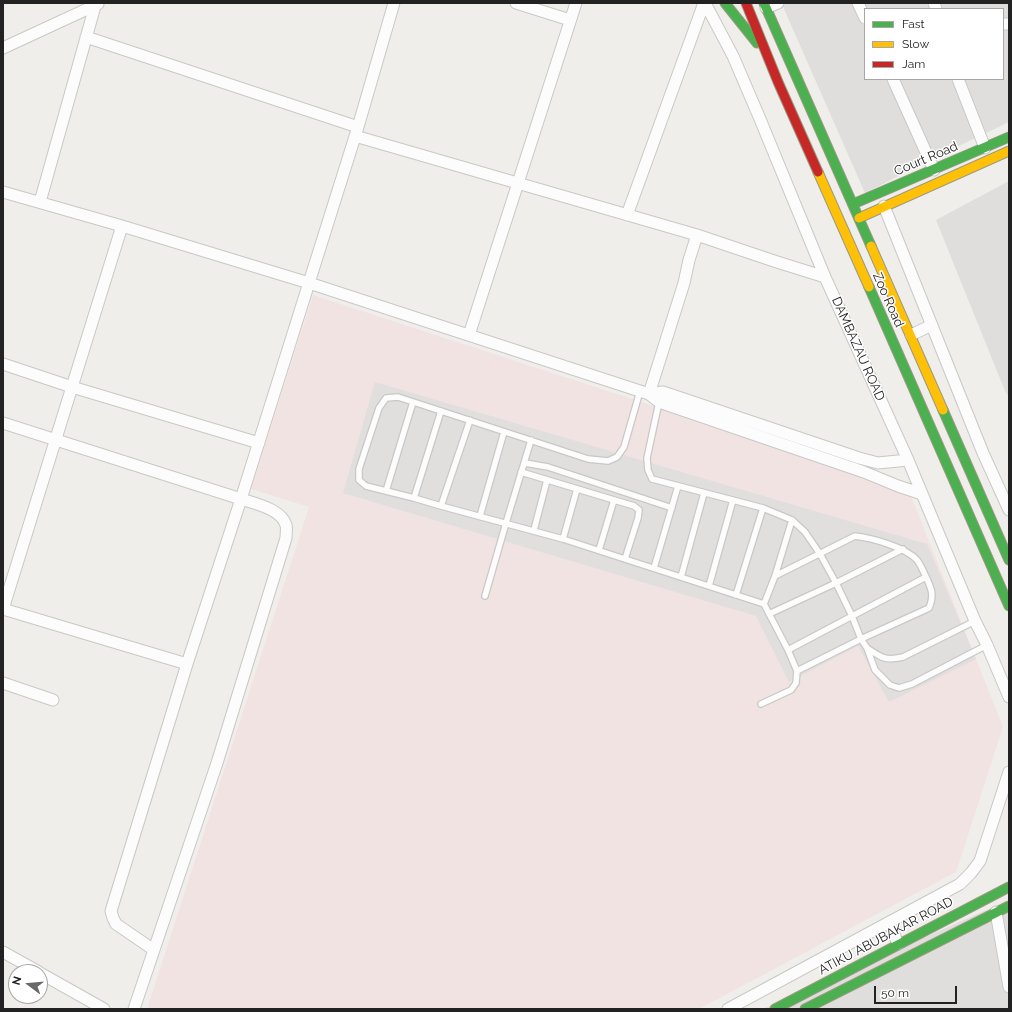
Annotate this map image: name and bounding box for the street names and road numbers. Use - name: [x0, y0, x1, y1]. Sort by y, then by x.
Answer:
- street label: Court Road: [892, 139, 960, 179]
- street label: Zoo Road: [869, 270, 907, 330]
- street label: DAMBAZAU ROAD: [828, 295, 888, 403]
- street label: ATIKU ABUBAKAR ROAD: [816, 894, 956, 978]

